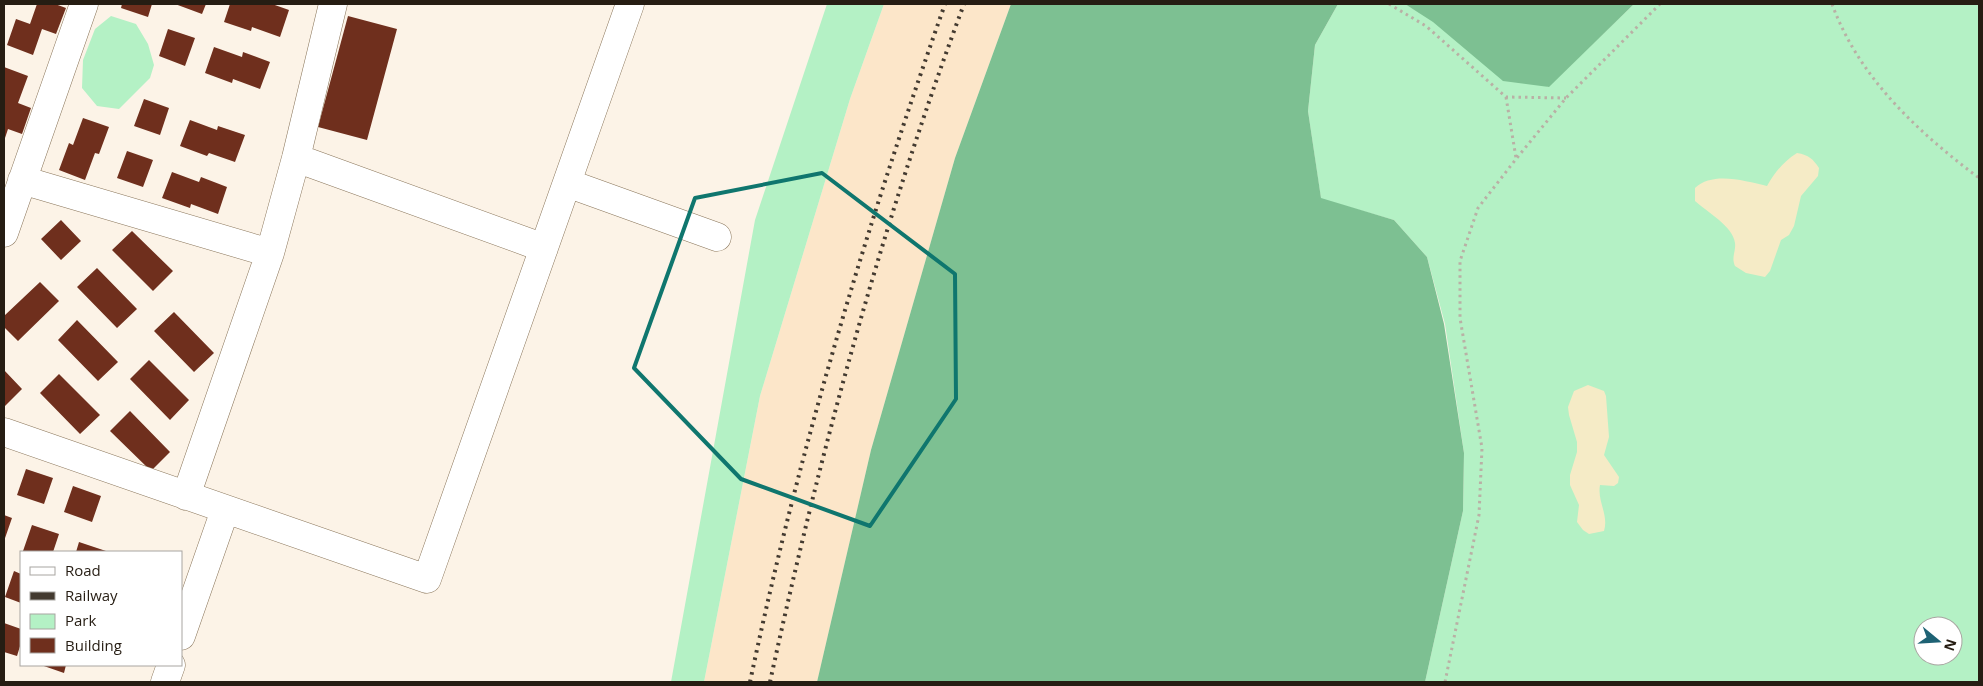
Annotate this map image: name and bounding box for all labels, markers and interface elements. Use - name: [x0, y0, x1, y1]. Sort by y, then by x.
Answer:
- legend: [20, 551, 182, 666]
- text: Road: [65, 560, 101, 580]
- text: Railway: [65, 585, 118, 605]
- text: Park: [65, 610, 96, 630]
- north arrow: [1913, 616, 1963, 666]
- text: Building: [65, 635, 122, 655]
- text: N: [1940, 637, 1962, 654]

